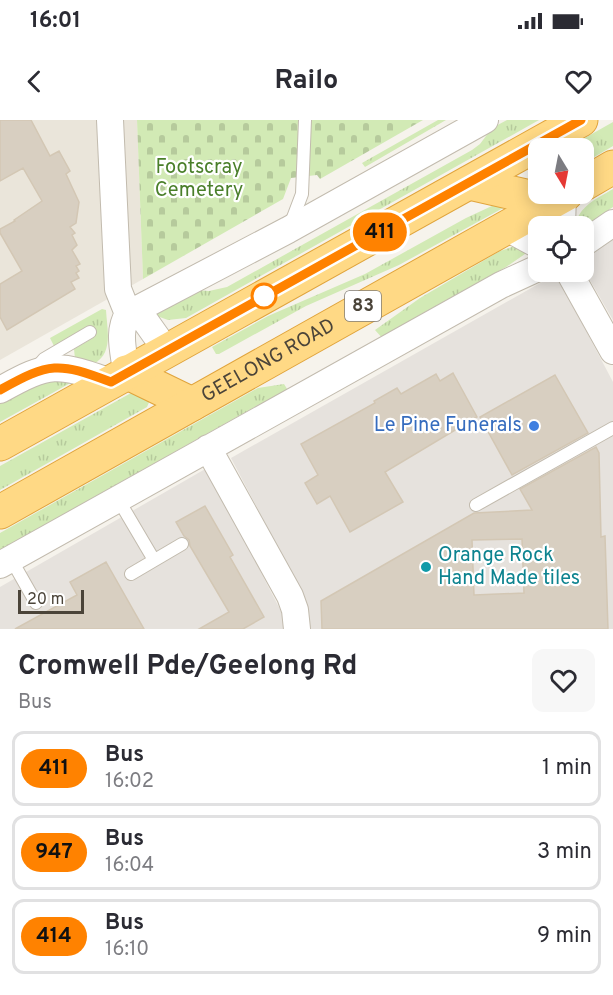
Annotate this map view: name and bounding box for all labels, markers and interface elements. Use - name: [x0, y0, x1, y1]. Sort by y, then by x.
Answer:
- text: 16:01: [30, 8, 81, 35]
- text: Railo: [275, 64, 338, 98]
- icon: back: [18, 65, 51, 98]
- icon: heart: [562, 65, 595, 98]
- north arrow: [528, 138, 594, 204]
- map controls: [528, 138, 594, 282]
- park label: Footscray Cemetery: [155, 155, 243, 204]
- line badge: 411: [346, 212, 415, 252]
- button: locate: [528, 216, 594, 282]
- text: 411: [365, 219, 395, 246]
- unlabelled marker: [251, 283, 277, 309]
- road number: 83: [345, 291, 381, 321]
- street label: GEELONG ROAD: [197, 313, 340, 409]
- place label: Le Pine Funerals: [374, 413, 522, 439]
- marker: Le Pine Funerals: [527, 419, 541, 433]
- place label: Orange Rock Hand Made tiles: [438, 543, 580, 592]
- marker: Orange Rock Hand Made tiles: [419, 560, 433, 574]
- scale bar: [18, 587, 84, 615]
- text: 20 m: [27, 590, 64, 610]
- text: Cromwell Pde/Geelong Rd: [18, 649, 357, 685]
- button: heart: [532, 649, 595, 712]
- text: Bus: [18, 690, 52, 716]
- text: Bus: [105, 742, 144, 769]
- text: 411: [39, 755, 69, 782]
- text: 1 min: [542, 755, 592, 782]
- text: 16:02: [105, 769, 154, 795]
- text: Bus: [105, 826, 144, 853]
- text: 947: [35, 839, 73, 866]
- text: 3 min: [537, 839, 592, 866]
- text: 16:04: [105, 853, 154, 879]
- text: Bus: [105, 910, 144, 937]
- text: 414: [36, 923, 72, 950]
- text: 9 min: [537, 923, 592, 950]
- text: 16:10: [105, 937, 149, 963]

